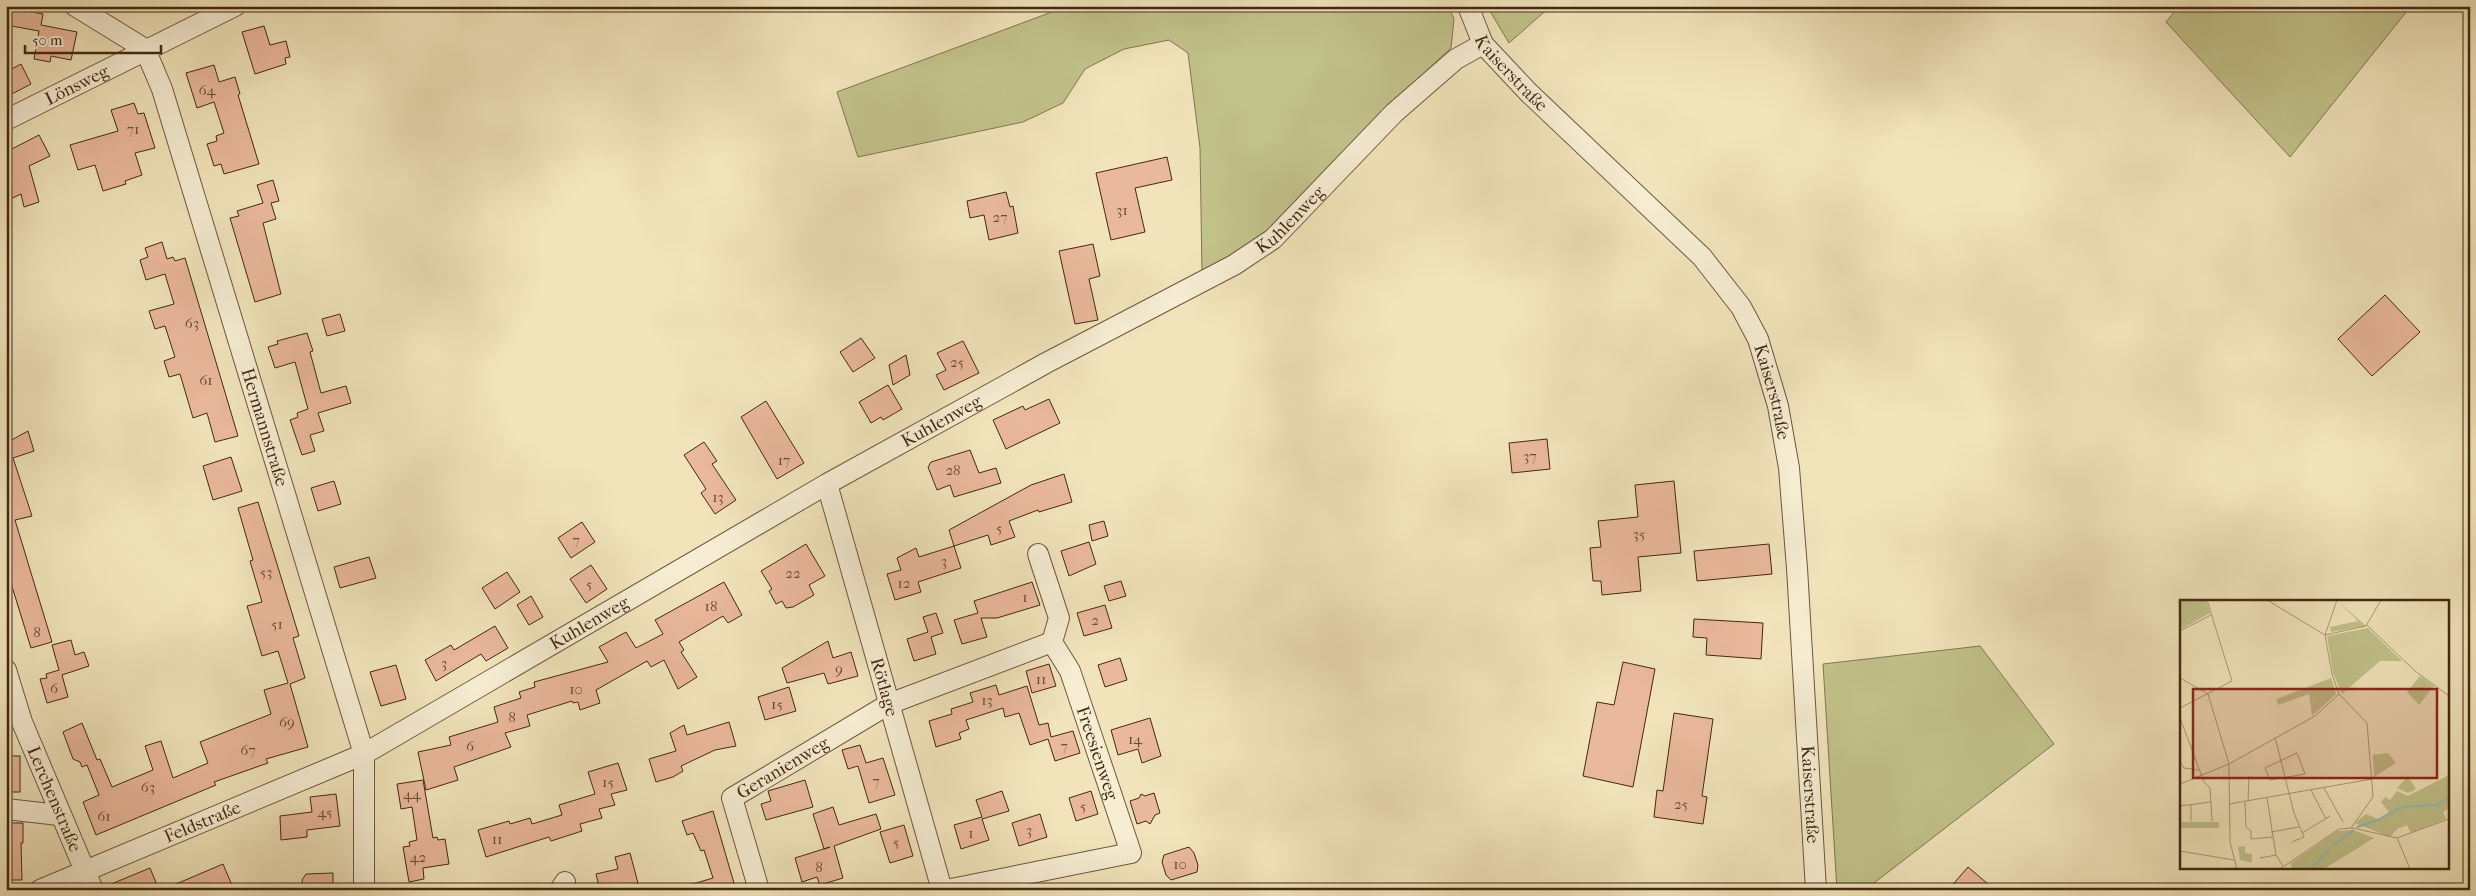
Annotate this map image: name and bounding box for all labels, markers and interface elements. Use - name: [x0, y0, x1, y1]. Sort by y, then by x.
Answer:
- scale bar: [25, 22, 161, 54]
- text: 50 m: [32, 31, 63, 49]
- street label: Kaiserstraße: [1470, 32, 1552, 116]
- street label: Lönsweg: [41, 60, 112, 109]
- house number: 64: [199, 81, 217, 99]
- house number: 71: [127, 120, 139, 138]
- street label: Kuhlenweg: [1252, 181, 1329, 258]
- house number: 31: [1116, 201, 1128, 219]
- house number: 27: [993, 208, 1007, 226]
- house number: 63: [185, 314, 199, 332]
- street label: Kaiserstraße: [1750, 342, 1794, 441]
- house number: 25: [950, 353, 964, 371]
- street label: Hermannstraße: [237, 365, 293, 489]
- house number: 61: [199, 371, 213, 389]
- street label: Kuhlenweg: [898, 390, 985, 451]
- house number: 37: [1523, 447, 1537, 465]
- house number: 17: [778, 451, 790, 469]
- house number: 28: [945, 461, 961, 479]
- house number: 13: [712, 488, 724, 506]
- house number: 5: [996, 519, 1002, 537]
- house number: 35: [1633, 525, 1645, 543]
- house number: 7: [572, 531, 580, 549]
- house number: 3: [941, 552, 947, 570]
- house number: 53: [260, 563, 272, 581]
- house number: 22: [785, 564, 801, 582]
- house number: 12: [897, 574, 911, 592]
- house number: 5: [586, 575, 592, 593]
- house number: 1: [1022, 588, 1028, 606]
- street label: Kuhlenweg: [546, 591, 633, 654]
- house number: 18: [705, 597, 717, 615]
- inset map: [2180, 600, 2448, 868]
- house number: 2: [1091, 611, 1099, 629]
- house number: 51: [271, 615, 283, 633]
- house number: 8: [33, 623, 41, 641]
- house number: 3: [441, 654, 447, 672]
- street label: Rötlage: [866, 655, 903, 719]
- house number: 9: [835, 660, 843, 678]
- house number: 11: [1036, 670, 1046, 688]
- house number: 6: [50, 679, 59, 697]
- house number: 10: [569, 680, 583, 698]
- house number: 13: [981, 691, 993, 709]
- house number: 15: [771, 695, 783, 713]
- street label: Freesienweg: [1072, 704, 1123, 803]
- house number: 8: [508, 708, 516, 726]
- house number: 69: [279, 713, 295, 731]
- house number: 14: [1128, 730, 1143, 748]
- street label: Geranienweg: [733, 732, 833, 803]
- house number: 6: [466, 737, 475, 755]
- house number: 7: [1060, 737, 1068, 755]
- house number: 67: [240, 741, 256, 759]
- street label: Lerchenstraße: [23, 743, 86, 855]
- street label: Kaiserstraße: [1797, 745, 1824, 844]
- house number: 7: [872, 772, 880, 790]
- house number: 15: [602, 773, 614, 791]
- house number: 63: [141, 778, 155, 796]
- house number: 44: [403, 785, 422, 803]
- house number: 25: [1674, 795, 1688, 813]
- street label: Feldstraße: [161, 796, 244, 847]
- house number: 5: [1080, 797, 1086, 815]
- house number: 45: [318, 803, 332, 821]
- house number: 61: [97, 807, 111, 825]
- house number: 3: [1026, 821, 1032, 839]
- house number: 1: [968, 824, 974, 842]
- house number: 11: [492, 830, 502, 848]
- house number: 5: [893, 833, 899, 851]
- house number: 42: [410, 848, 427, 866]
- house number: 10: [1173, 855, 1187, 873]
- house number: 8: [815, 858, 823, 876]

